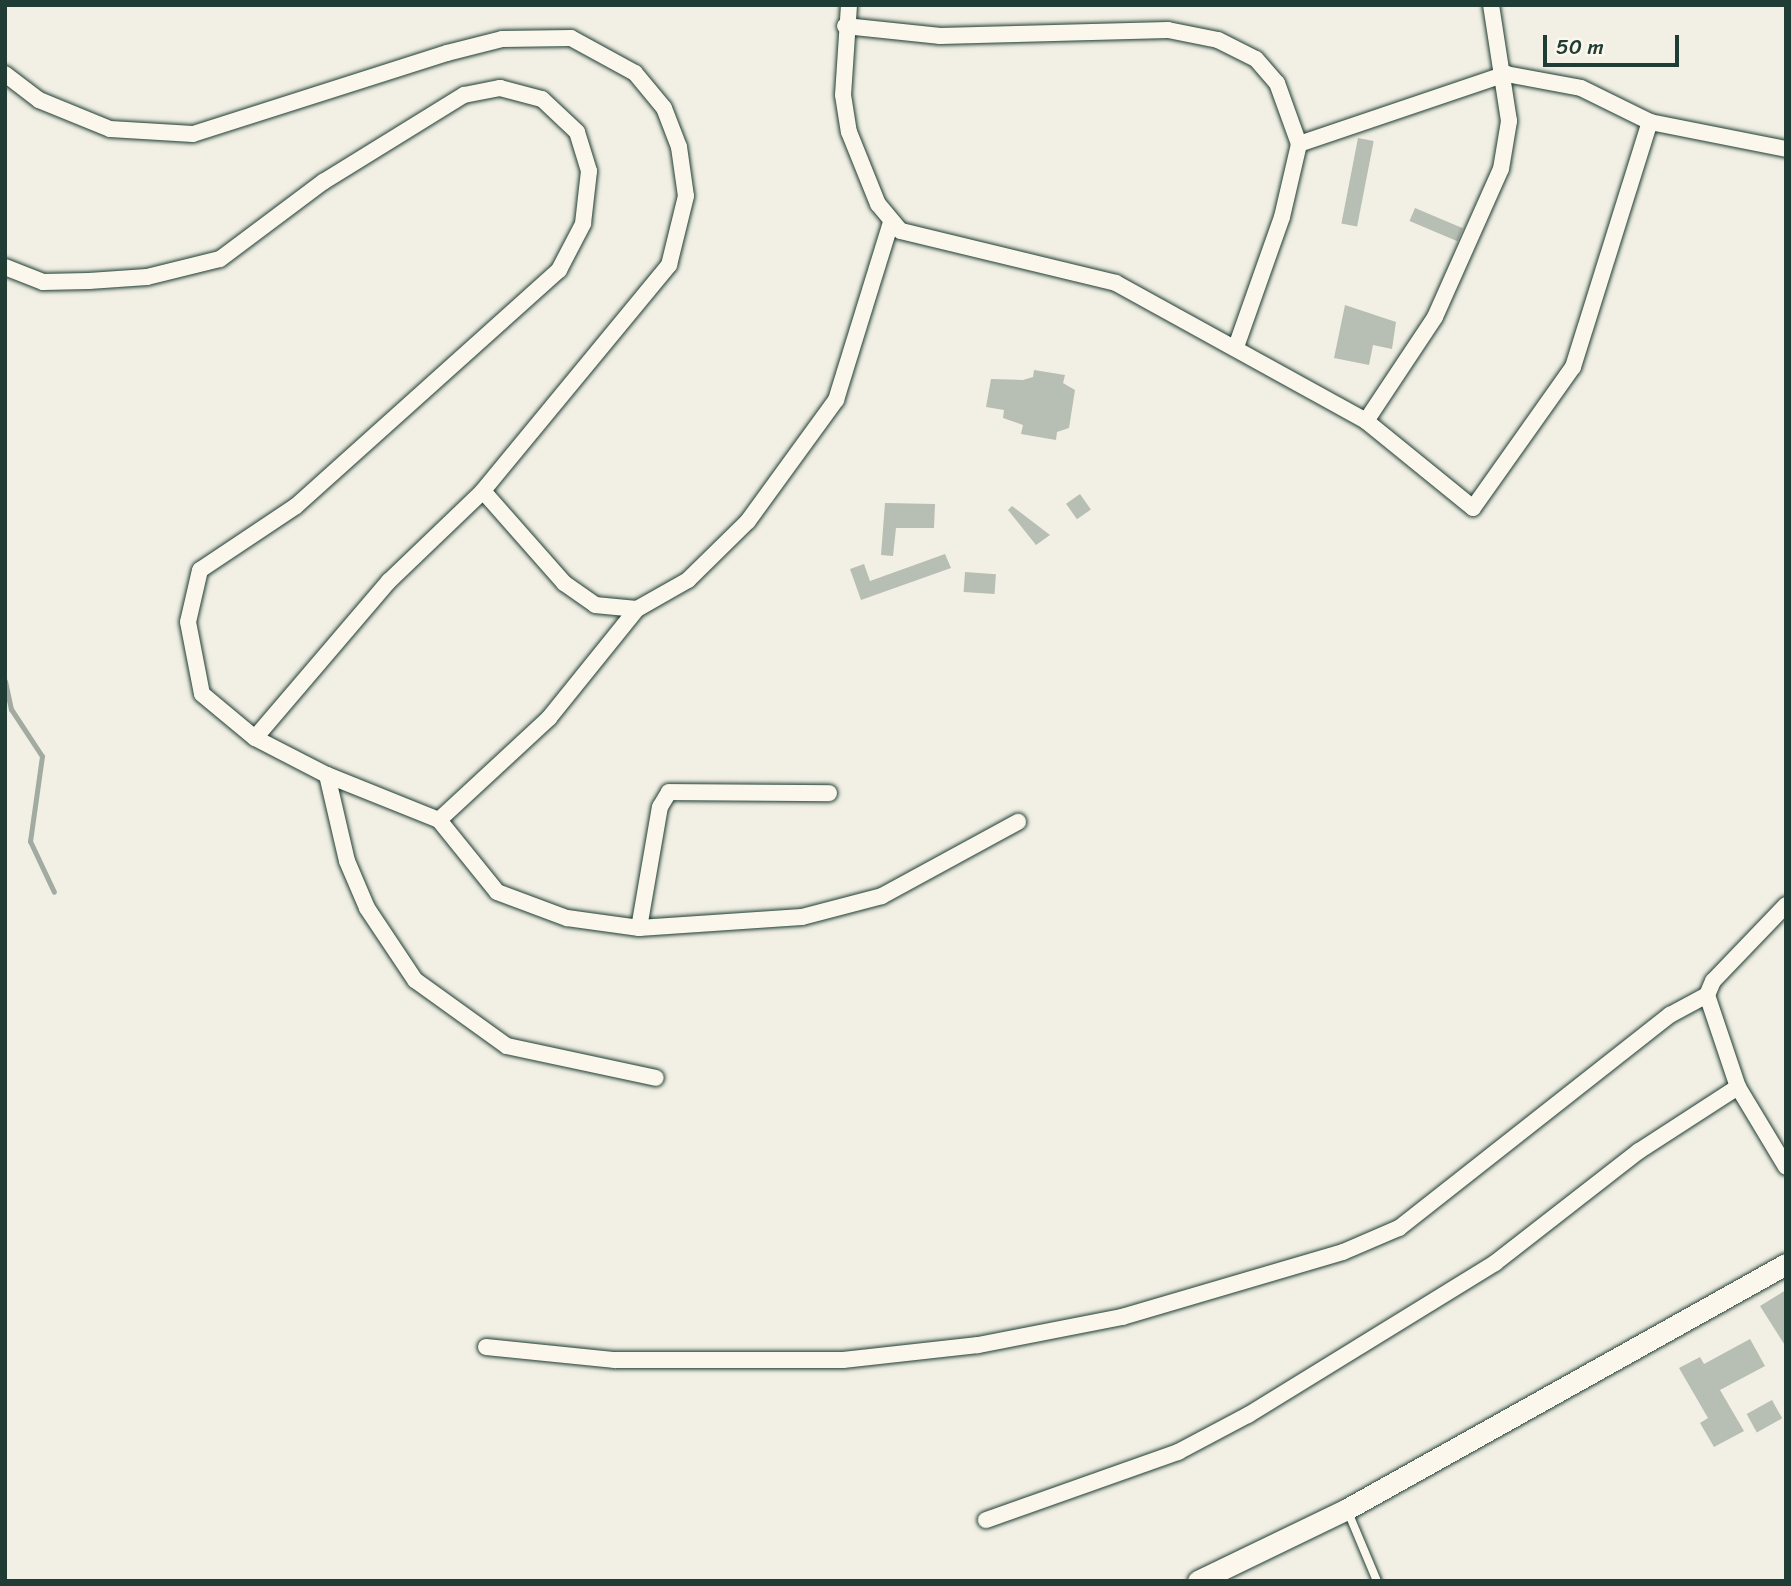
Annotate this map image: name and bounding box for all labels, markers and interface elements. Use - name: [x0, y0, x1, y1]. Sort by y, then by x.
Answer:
- scale bar: [1546, 21, 1682, 65]
- text: 50 m: [1556, 28, 1604, 66]

